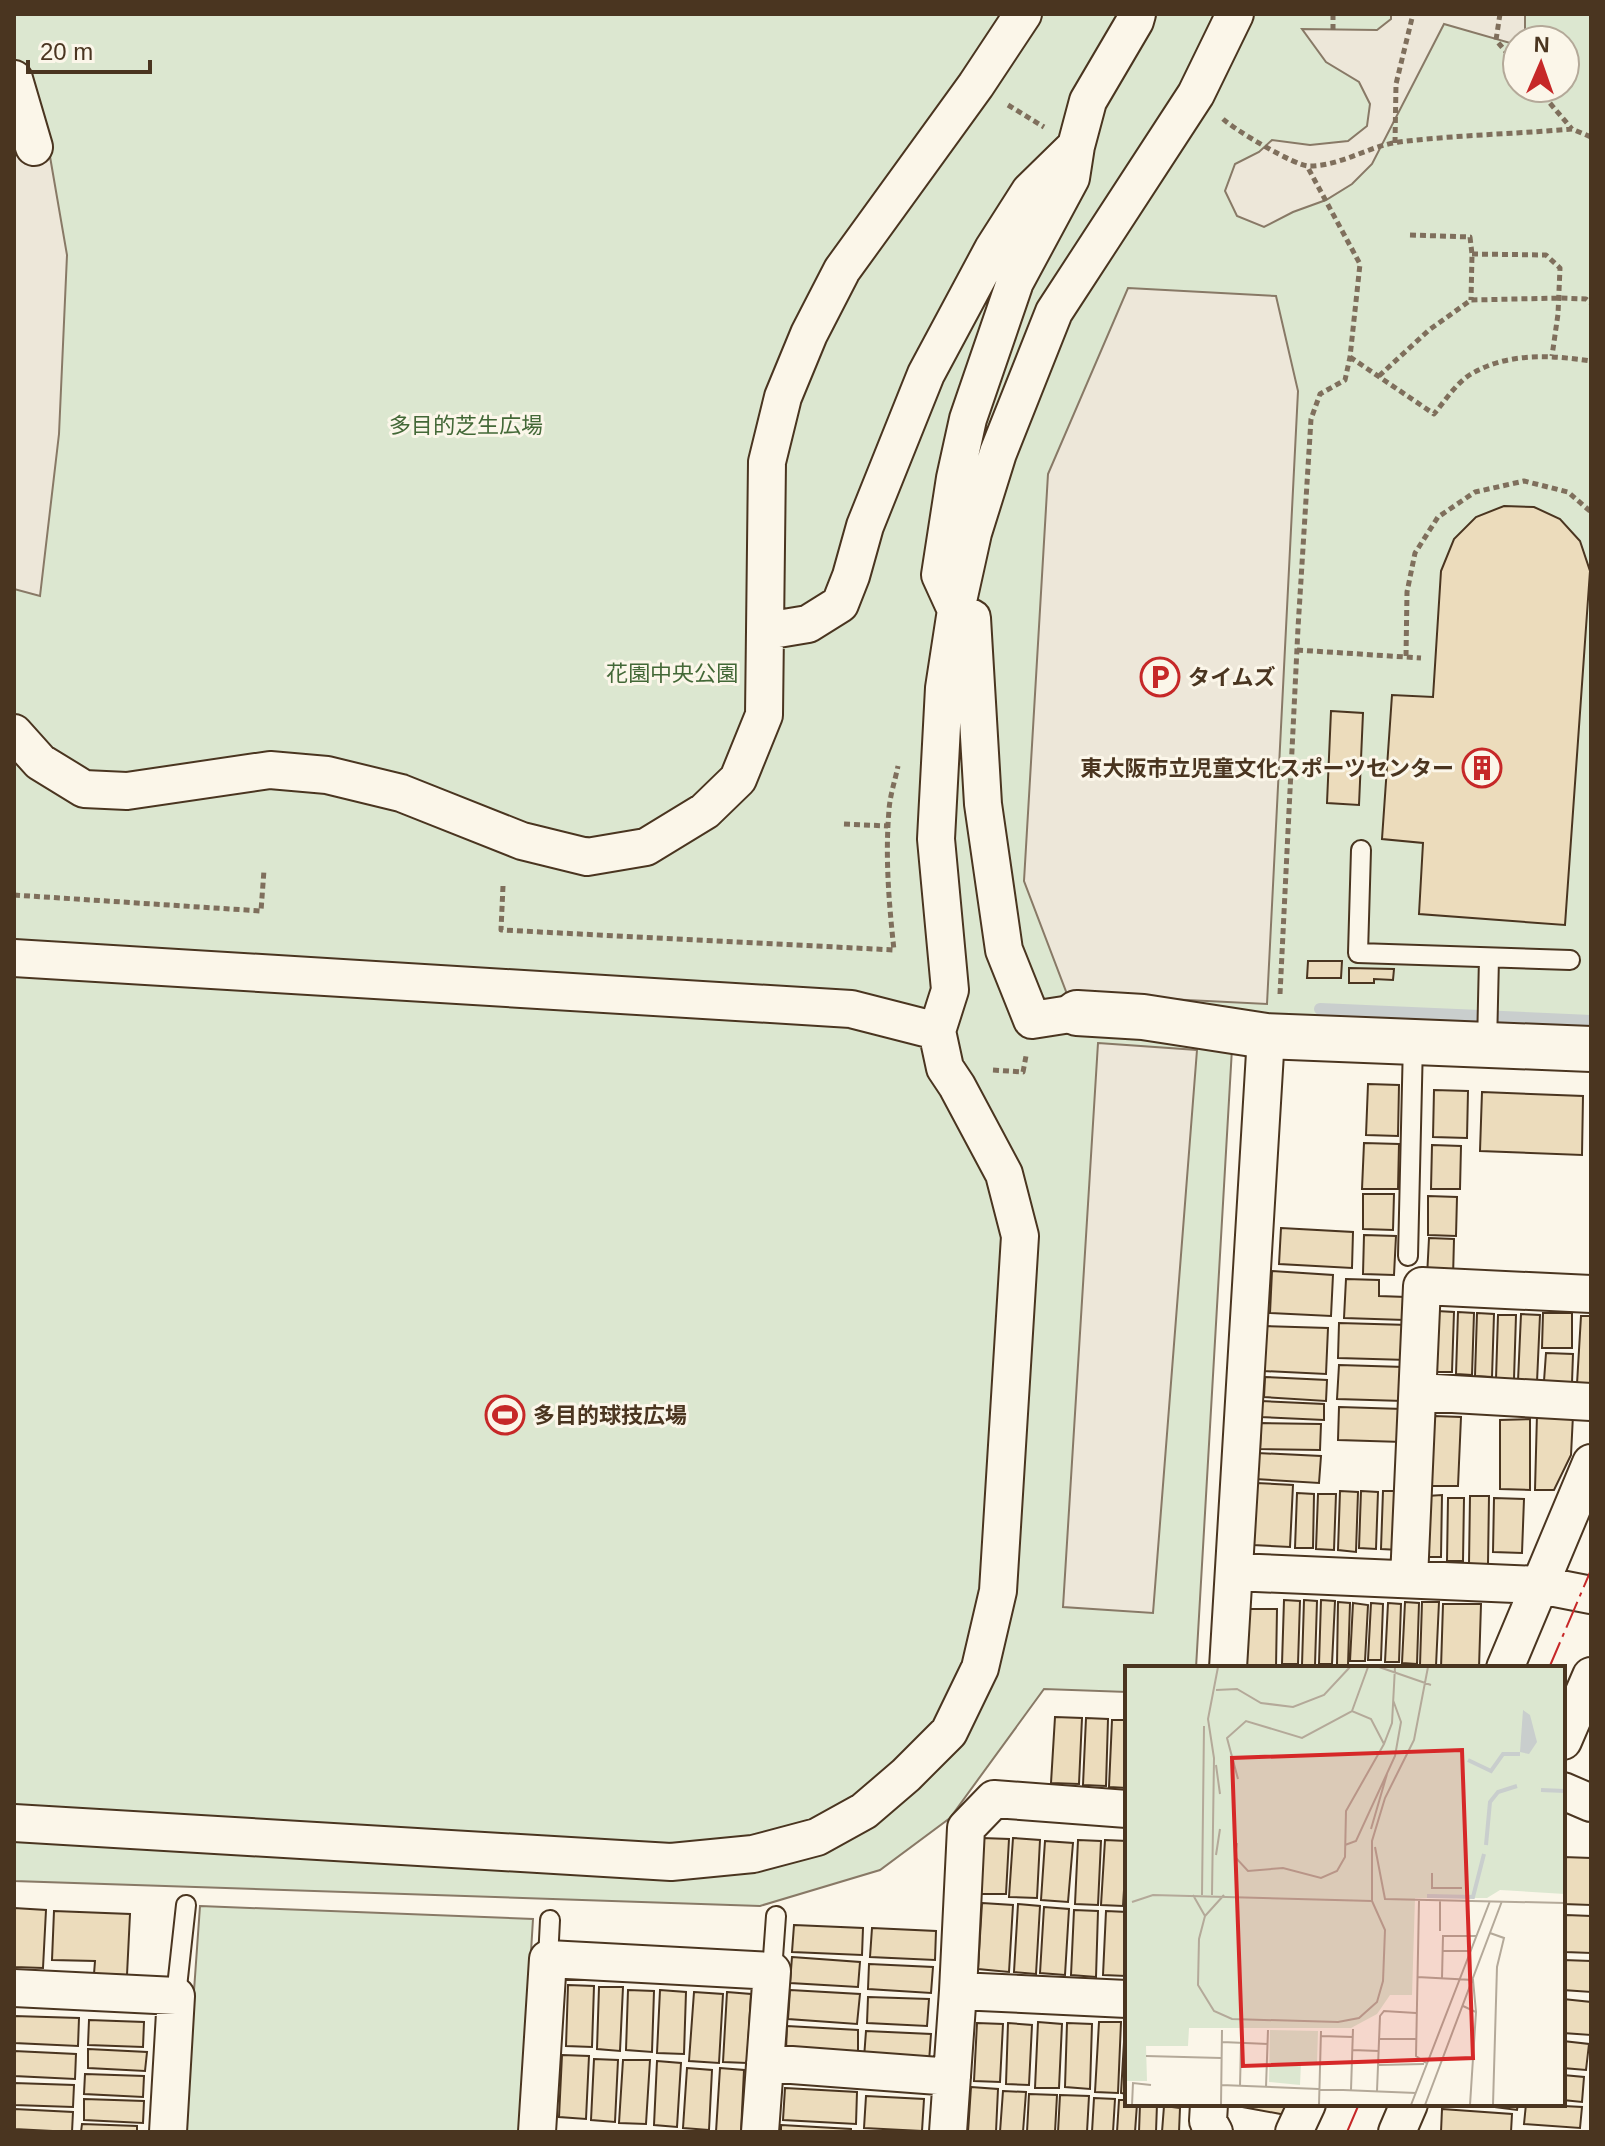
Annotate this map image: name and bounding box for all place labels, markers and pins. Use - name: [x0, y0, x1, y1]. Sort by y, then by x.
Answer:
- parking icon: タイムズ: [1139, 656, 1181, 698]
- place label: タイムズ: [1188, 665, 1276, 690]
- building icon: 東大阪市立児童文化スポーツセンター: [1461, 747, 1503, 789]
- place label: 東大阪市立児童文化スポーツセンター: [1080, 756, 1454, 781]
- sports icon: 多目的球技広場: [484, 1394, 526, 1436]
- place label: 多目的球技広場: [533, 1403, 687, 1428]

